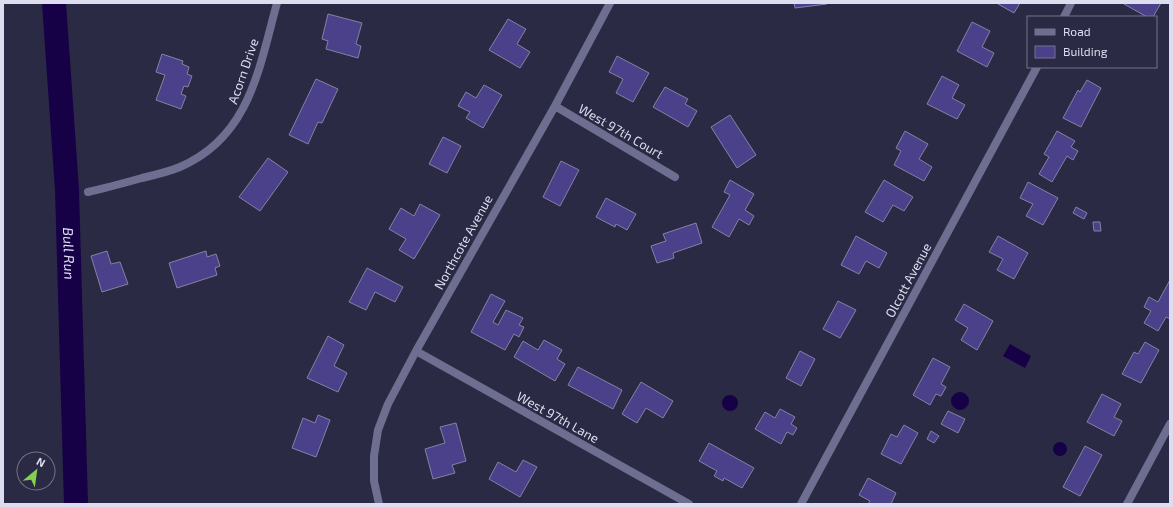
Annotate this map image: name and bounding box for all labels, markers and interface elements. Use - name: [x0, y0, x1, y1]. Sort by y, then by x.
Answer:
- legend: [1027, 16, 1157, 68]
- text: Road: [1063, 24, 1091, 38]
- street label: Acorn Drive: [224, 36, 262, 106]
- text: Building: [1063, 44, 1108, 58]
- street label: West 97th Court: [576, 100, 666, 162]
- street label: Northcote Avenue: [430, 192, 496, 292]
- water label: Bull Run: [60, 227, 79, 280]
- street label: Olcott Avenue: [882, 240, 934, 320]
- street label: West 97th Lane: [514, 388, 602, 446]
- north arrow: [16, 451, 56, 491]
- text: N: [34, 454, 48, 469]

